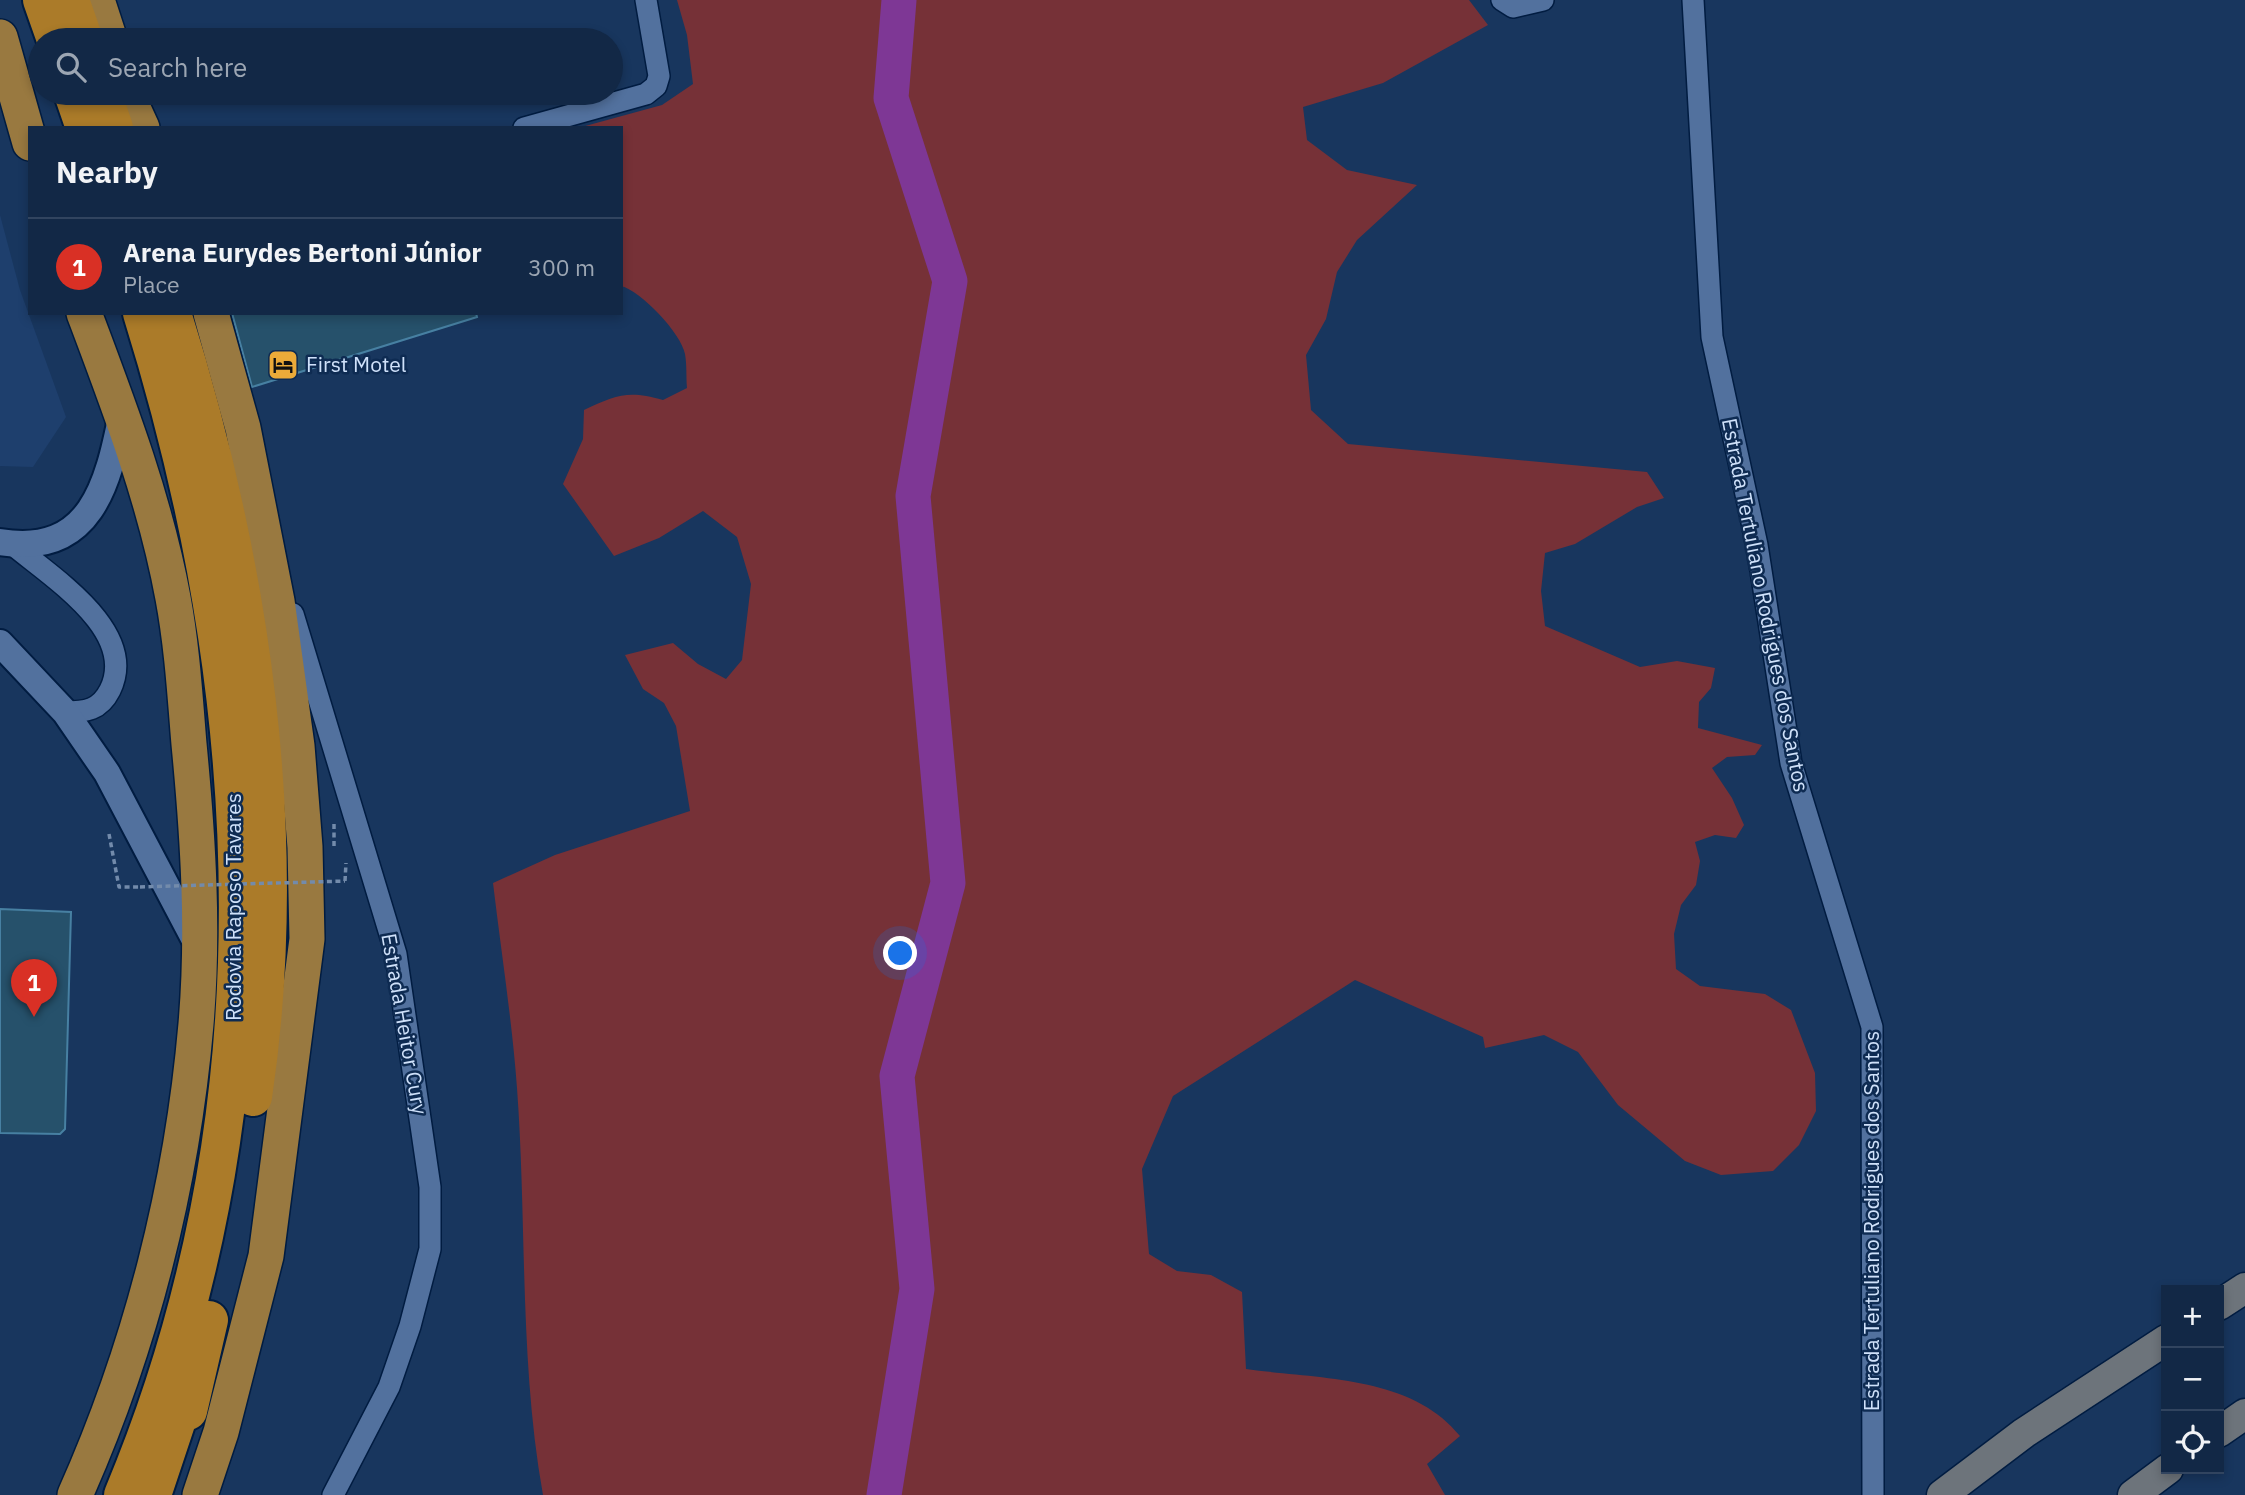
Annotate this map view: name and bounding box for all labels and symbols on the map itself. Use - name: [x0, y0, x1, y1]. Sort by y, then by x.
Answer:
- hotel icon: First Motel: [266, 348, 300, 382]
- place label: First Motel: [306, 350, 407, 378]
- street label: Estrada Tertuliano Rodrigues dos Santos: [1716, 415, 1816, 794]
- street label: Rodovia Raposo Tavares: [219, 793, 247, 1021]
- street label: Estrada Heitor Cury: [375, 931, 435, 1117]
- your location: [883, 936, 917, 970]
- pin: 1: [11, 959, 57, 1017]
- street label: Estrada Tertuliano Rodrigues dos Santos: [1857, 1031, 1885, 1411]

